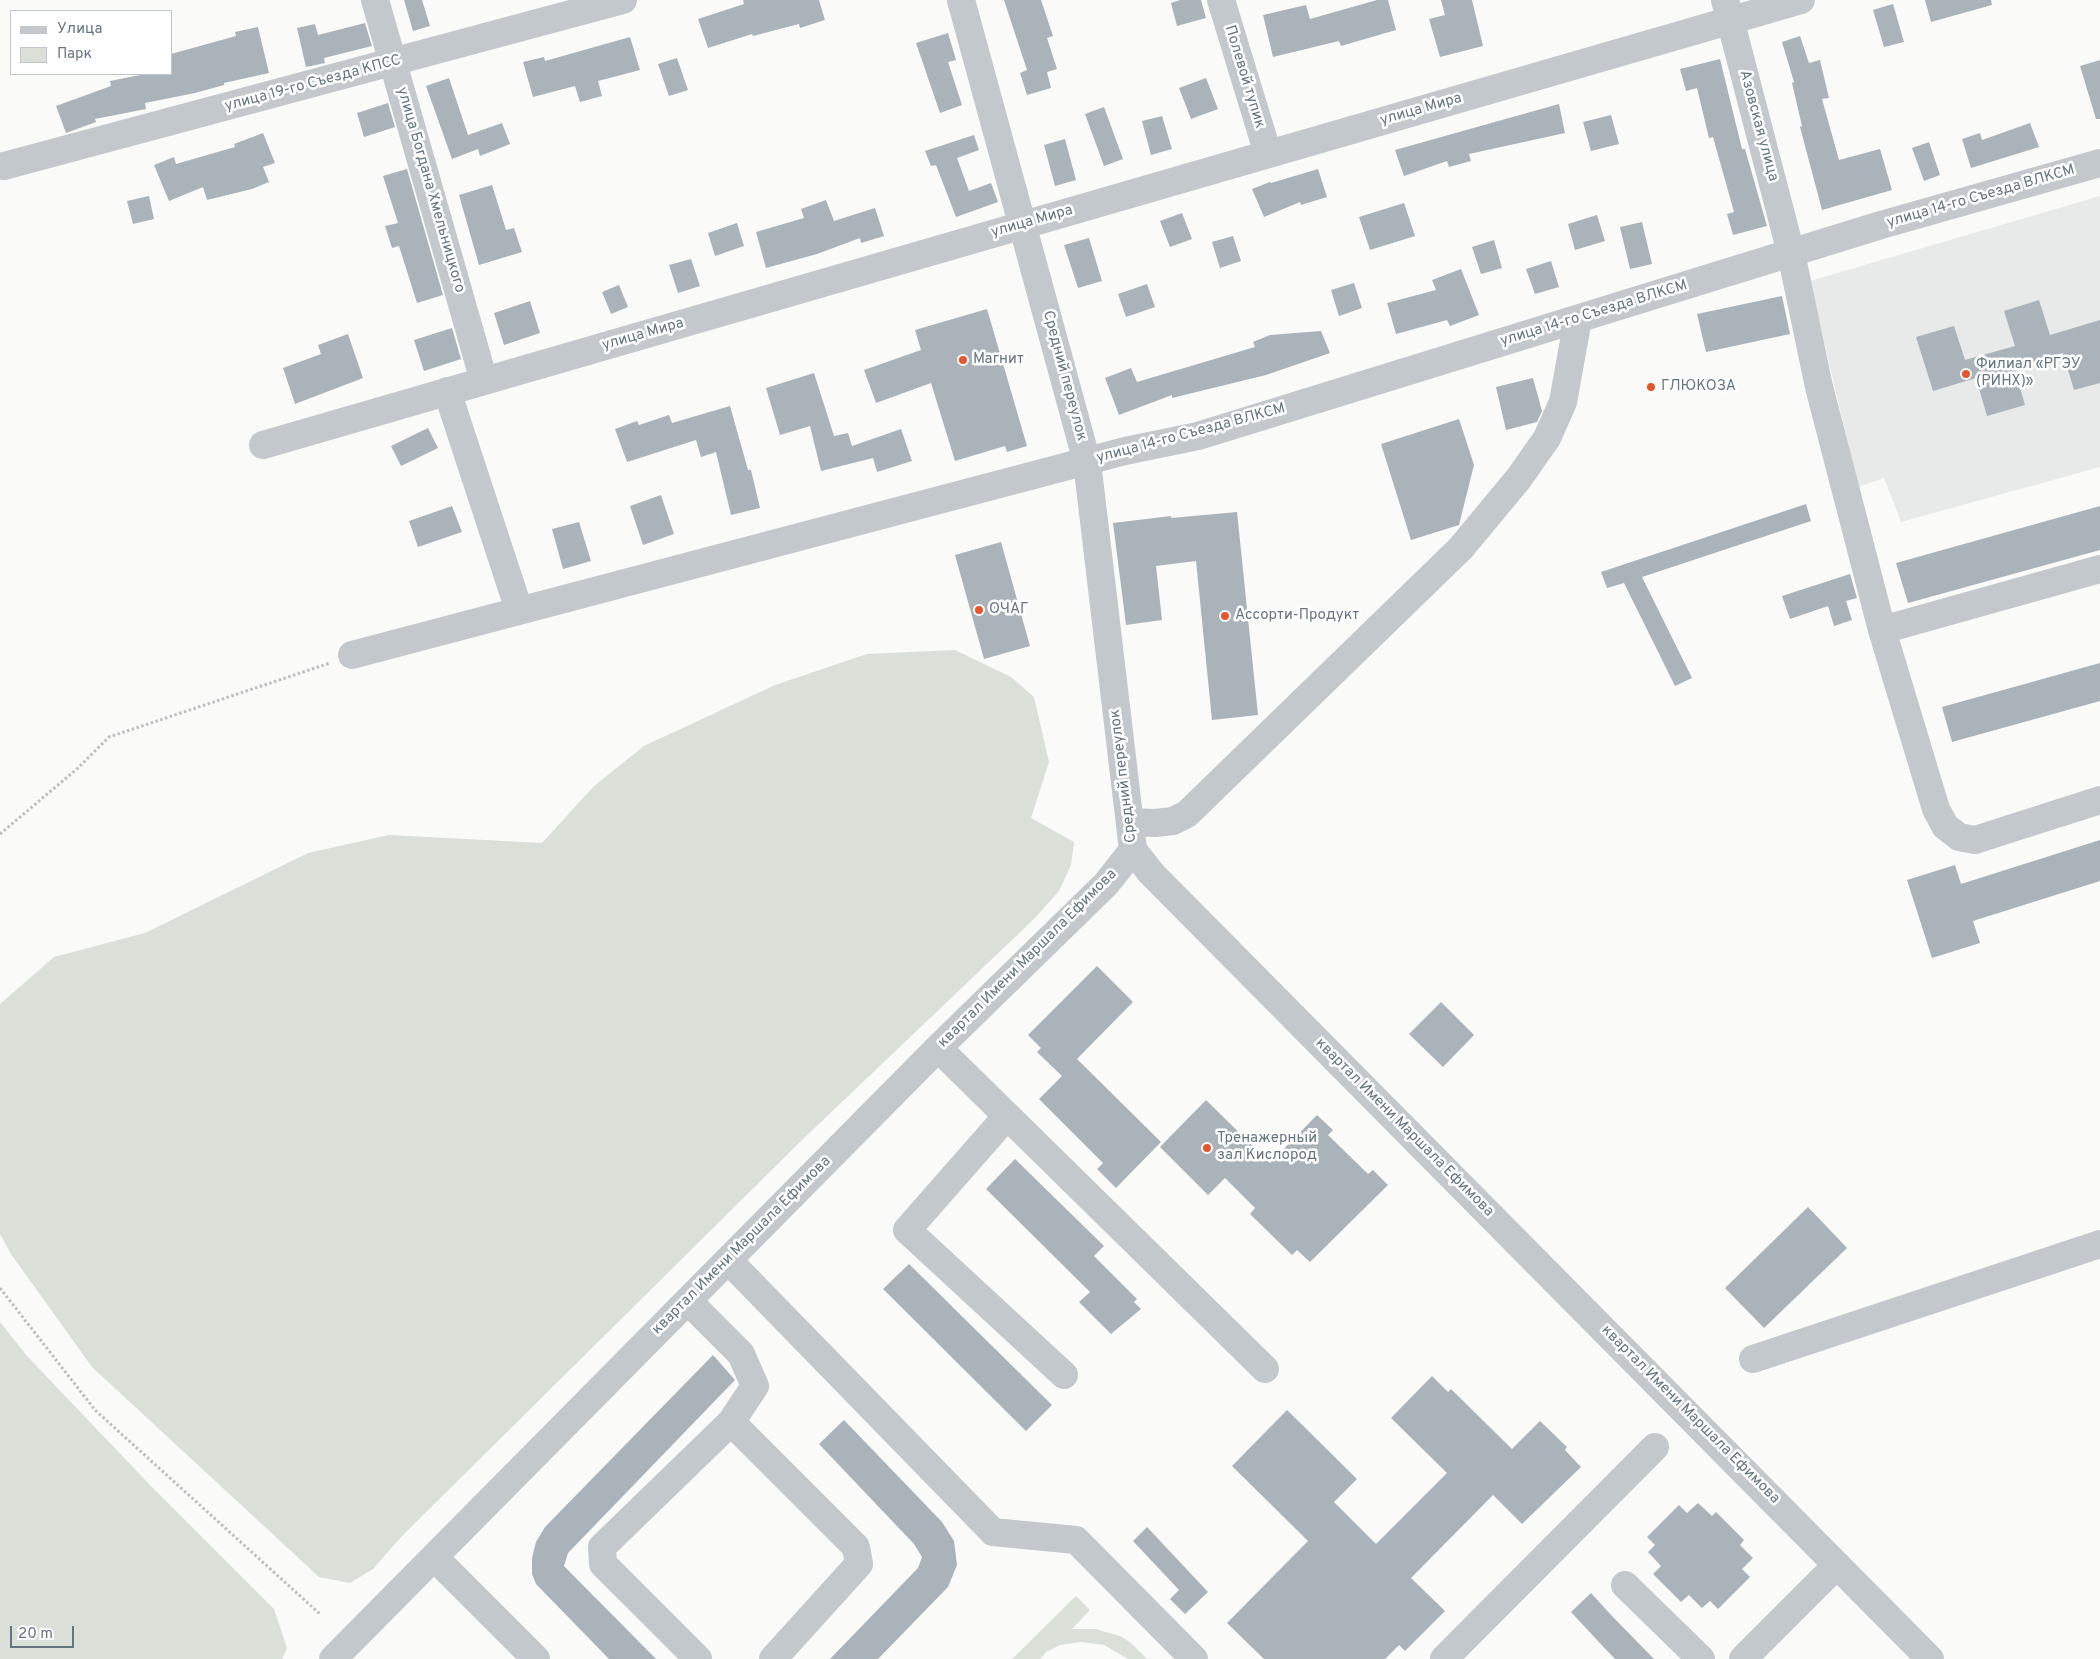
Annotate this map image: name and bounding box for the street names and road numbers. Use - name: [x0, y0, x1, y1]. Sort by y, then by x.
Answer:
- street label: Полевой тупик: [1220, 23, 1268, 131]
- street label: улица 19-го Съезда КПСС: [223, 52, 403, 116]
- street label: Азовская улица: [1735, 68, 1781, 184]
- street label: улица Богдана Хмельницкого: [392, 85, 468, 295]
- street label: улица Мира: [1378, 90, 1464, 130]
- street label: улица 14-го Съезда ВЛКСМ: [1885, 161, 2077, 233]
- street label: улица Мира: [989, 202, 1075, 242]
- street label: улица 14-го Съезда ВЛКСМ: [1498, 277, 1690, 351]
- street label: Средний переулок: [1038, 309, 1090, 443]
- street label: улица Мира: [600, 315, 686, 355]
- street label: улица 14-го Съезда ВЛКСМ: [1095, 400, 1287, 468]
- street label: Средний переулок: [1107, 708, 1141, 844]
- street label: квартал Имени Маршала Ефимова: [935, 866, 1121, 1052]
- street label: квартал Имени Маршала Ефимова: [1311, 1035, 1497, 1221]
- street label: квартал Имени Маршала Ефимова: [649, 1153, 835, 1339]
- street label: квартал Имени Маршала Ефимова: [1597, 1322, 1783, 1508]

